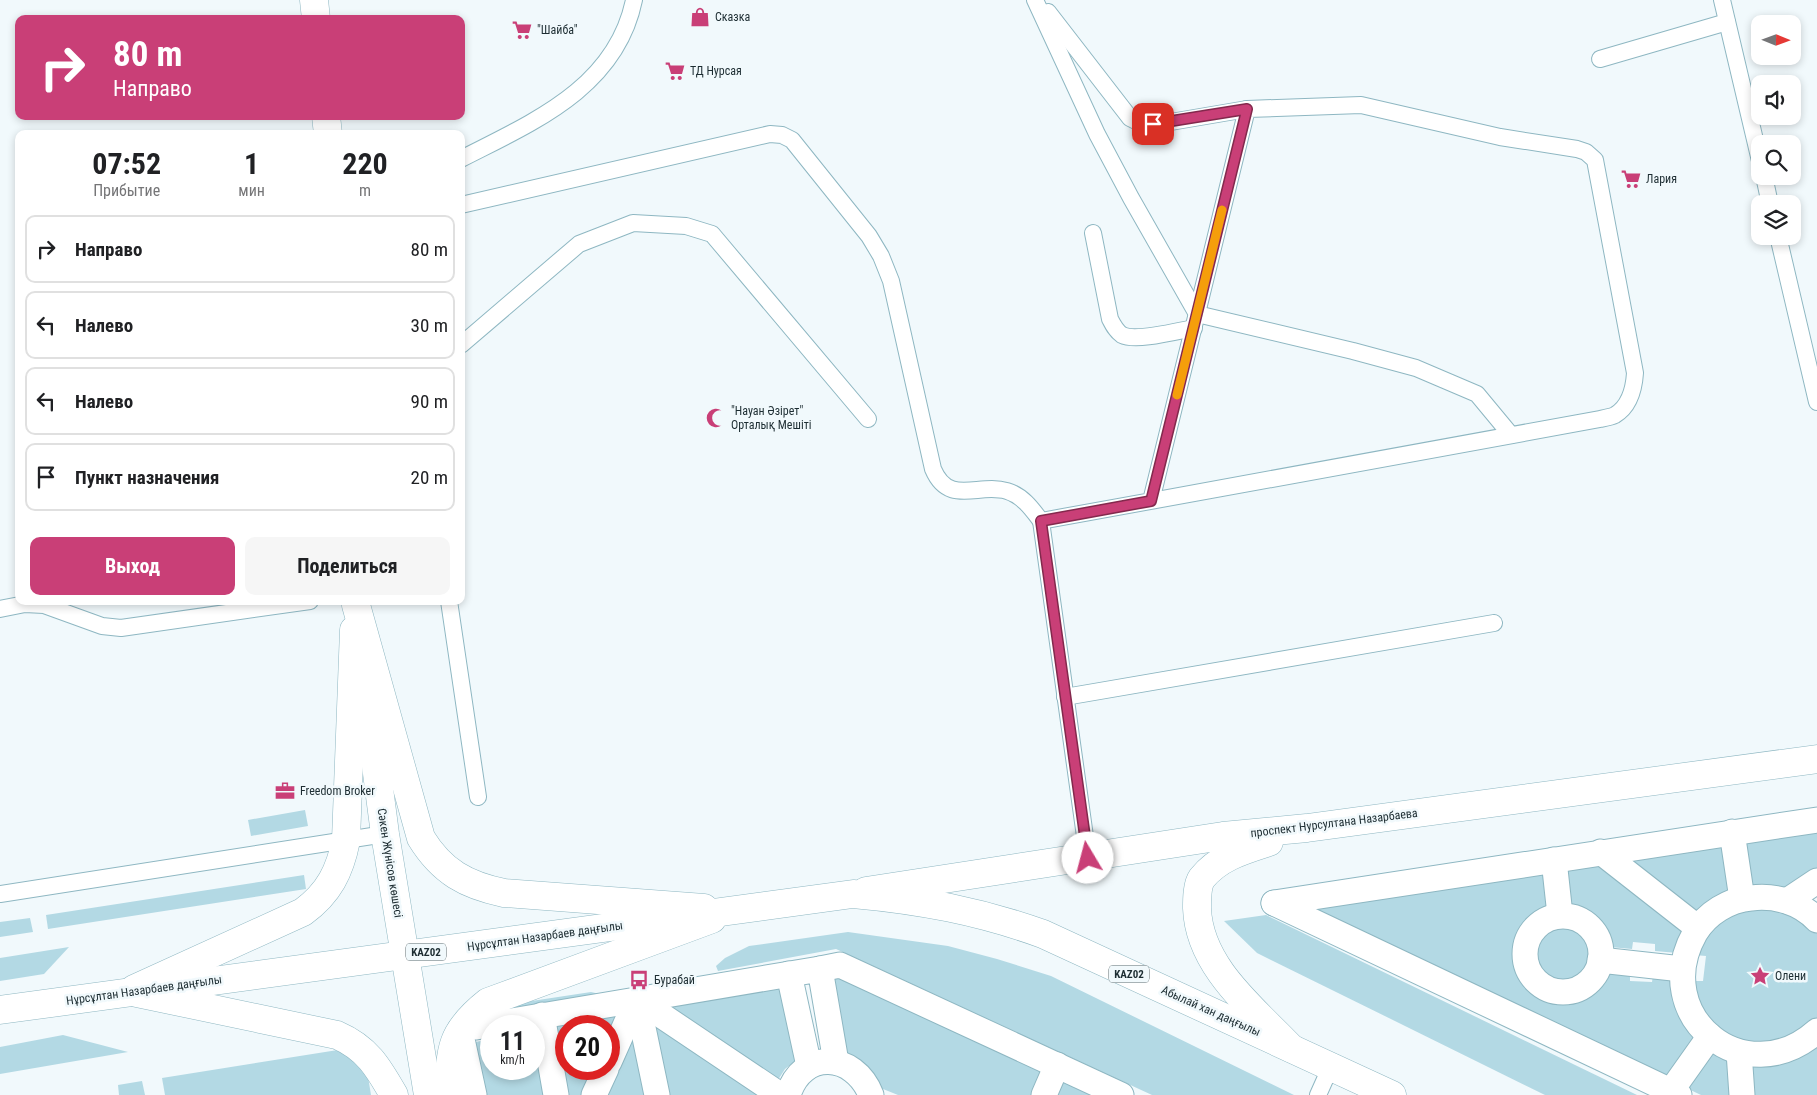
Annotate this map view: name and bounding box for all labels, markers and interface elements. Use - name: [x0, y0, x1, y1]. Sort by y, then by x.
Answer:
- shop icon: Сказка: [689, 6, 711, 28]
- place label: Сказка: [715, 10, 750, 24]
- north arrow: [1751, 15, 1801, 65]
- map controls: [1751, 15, 1801, 245]
- supermarket icon: "Шайба": [511, 19, 533, 41]
- place label: "Шайба": [537, 23, 578, 37]
- text: 80 m: [113, 34, 182, 75]
- icon: right: [30, 35, 95, 100]
- supermarket icon: ТД Нурсая: [664, 60, 686, 82]
- place label: ТД Нурсая: [690, 64, 742, 78]
- button: sound: [1751, 75, 1801, 125]
- text: Направо: [113, 76, 192, 101]
- pin: [1132, 103, 1174, 145]
- icon: arrive: [1139, 110, 1167, 138]
- button: search: [1751, 135, 1801, 185]
- text: 07:52: [92, 146, 161, 181]
- text: 1: [244, 146, 259, 181]
- text: 220: [342, 146, 388, 181]
- supermarket icon: Лария: [1620, 168, 1642, 190]
- place label: Лария: [1646, 172, 1677, 186]
- text: Прибытие: [93, 181, 160, 200]
- text: мин: [238, 181, 265, 200]
- text: m: [359, 181, 371, 200]
- button: layers: [1751, 195, 1801, 245]
- icon: right: [32, 235, 60, 263]
- text: Направо: [75, 238, 142, 261]
- text: 80 m: [411, 238, 448, 261]
- icon: left: [32, 311, 60, 339]
- text: Налево: [75, 314, 133, 337]
- text: 30 m: [411, 314, 448, 337]
- icon: left: [32, 387, 60, 415]
- text: Налево: [75, 390, 133, 413]
- text: 90 m: [411, 390, 448, 413]
- place label: "Науан Әзірет" Орталық Мешіті: [731, 404, 812, 432]
- mosque icon: "Науан Әзірет" Орталық Мешіті: [705, 407, 727, 429]
- icon: arrive: [32, 463, 60, 491]
- text: Пункт назначения: [75, 466, 219, 489]
- text: 20 m: [411, 466, 448, 489]
- button: Выход: [30, 537, 235, 595]
- button: Поделиться: [245, 537, 450, 595]
- office icon: Freedom Broker: [274, 780, 296, 802]
- place label: Freedom Broker: [300, 784, 375, 798]
- street label: проспект Нурсултана Назарбаева: [1250, 806, 1419, 840]
- street label: Сәкен Жүнісов көшесі: [374, 807, 406, 919]
- position arrow: [1061, 831, 1113, 883]
- street label: Нұрсұлтан Назарбаев даңғылы: [466, 918, 624, 954]
- road number: KАZ02: [406, 944, 446, 960]
- place icon: Олени: [1749, 965, 1771, 987]
- road number: KАZ02: [1109, 966, 1149, 982]
- bus stop icon: Бурабай: [628, 969, 650, 991]
- place label: Олени: [1775, 969, 1806, 983]
- street label: Нұрсұлтан Назарбаев даңғылы: [65, 972, 223, 1008]
- place label: Бурабай: [654, 973, 695, 987]
- street label: Абылай хан даңғылы: [1159, 983, 1263, 1039]
- speed limit sign: 20: [555, 1015, 620, 1080]
- text: 11: [500, 1027, 525, 1056]
- text: km/h: [500, 1053, 525, 1067]

